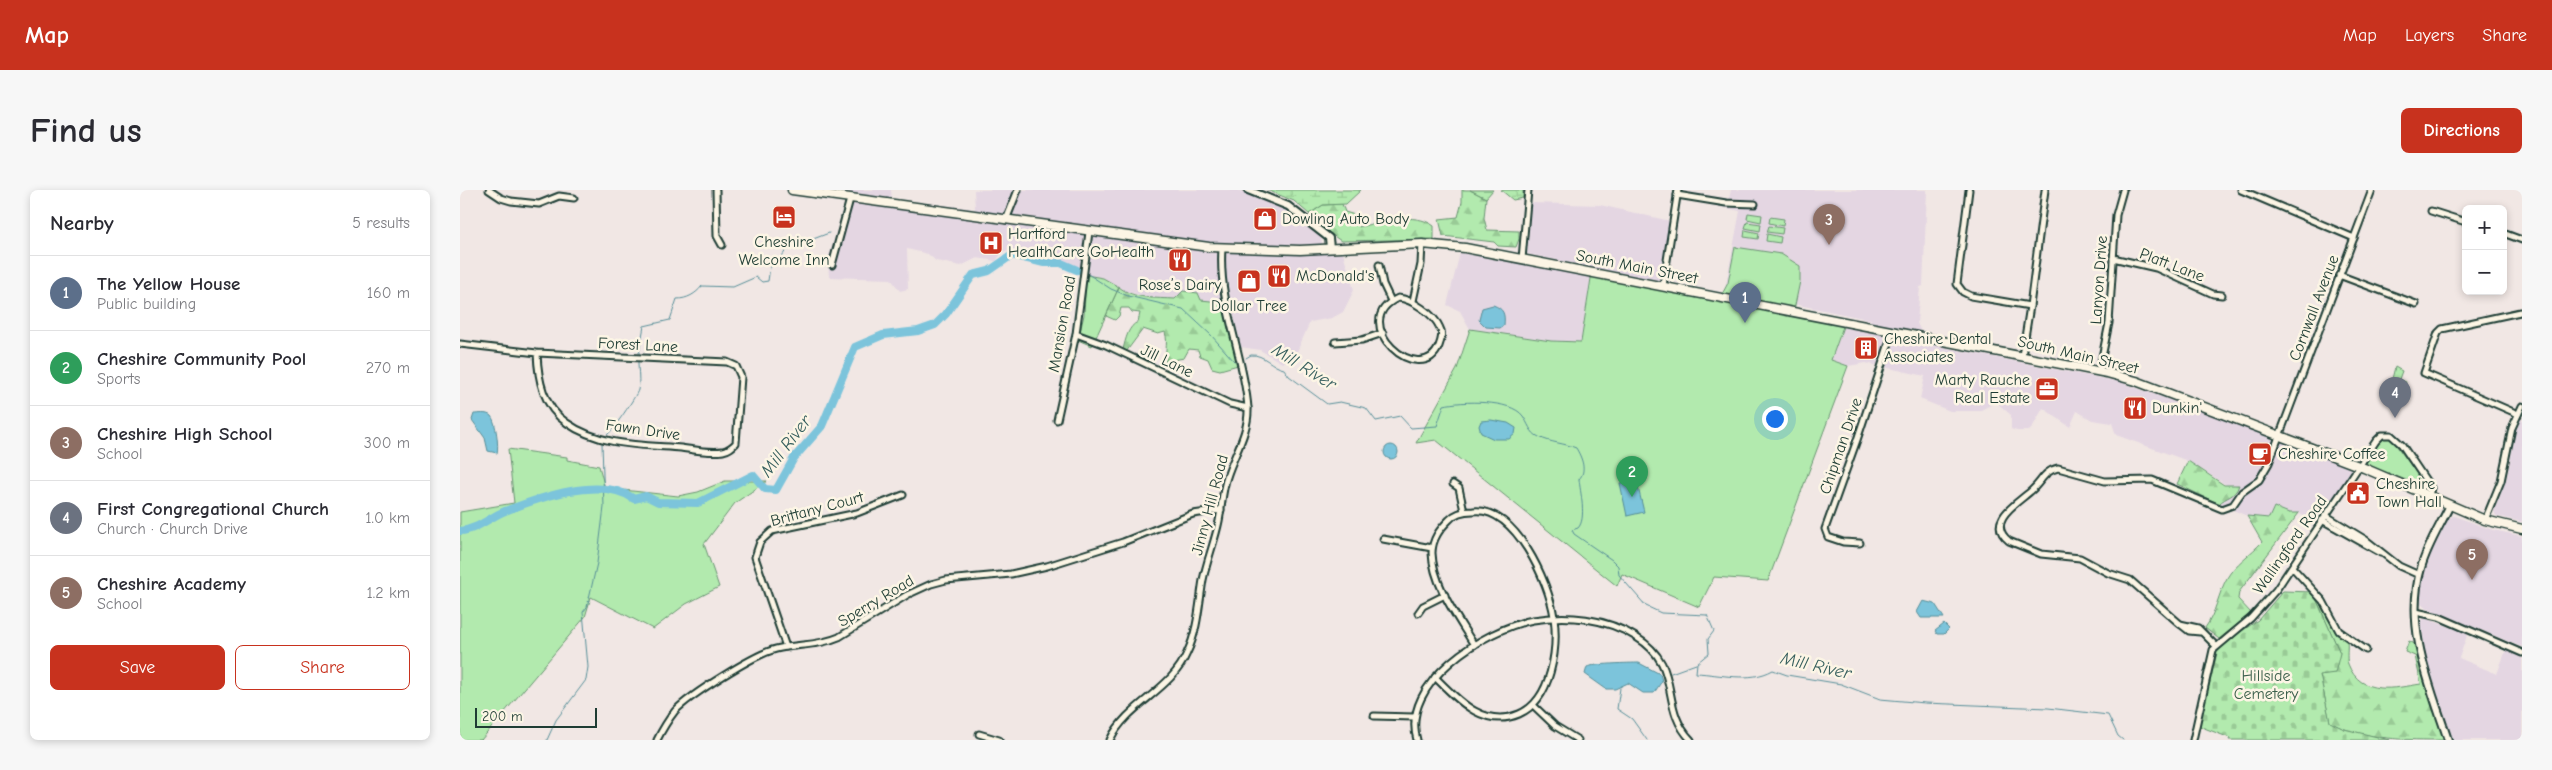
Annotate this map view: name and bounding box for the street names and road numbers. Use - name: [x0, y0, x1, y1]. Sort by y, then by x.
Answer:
- street label: Lanyon Drive: [2087, 235, 2111, 325]
- street label: Platt Lane: [2137, 244, 2207, 286]
- street label: South Main Street: [1575, 246, 1700, 288]
- street label: Cornwall Avenue: [2286, 252, 2342, 364]
- street label: Mansion Road: [1045, 274, 1079, 374]
- street label: South Main Street: [2016, 332, 2141, 378]
- street label: Forest Lane: [597, 334, 679, 356]
- street label: Jill Lane: [1138, 341, 1196, 381]
- street label: Chipman Drive: [1816, 395, 1866, 497]
- street label: Fawn Drive: [605, 416, 681, 444]
- street label: Jinny Hill Road: [1188, 453, 1232, 557]
- street label: Brittany Court: [769, 488, 866, 530]
- street label: Wallingford Road: [2249, 492, 2331, 598]
- street label: Sperry Road: [835, 571, 917, 631]

